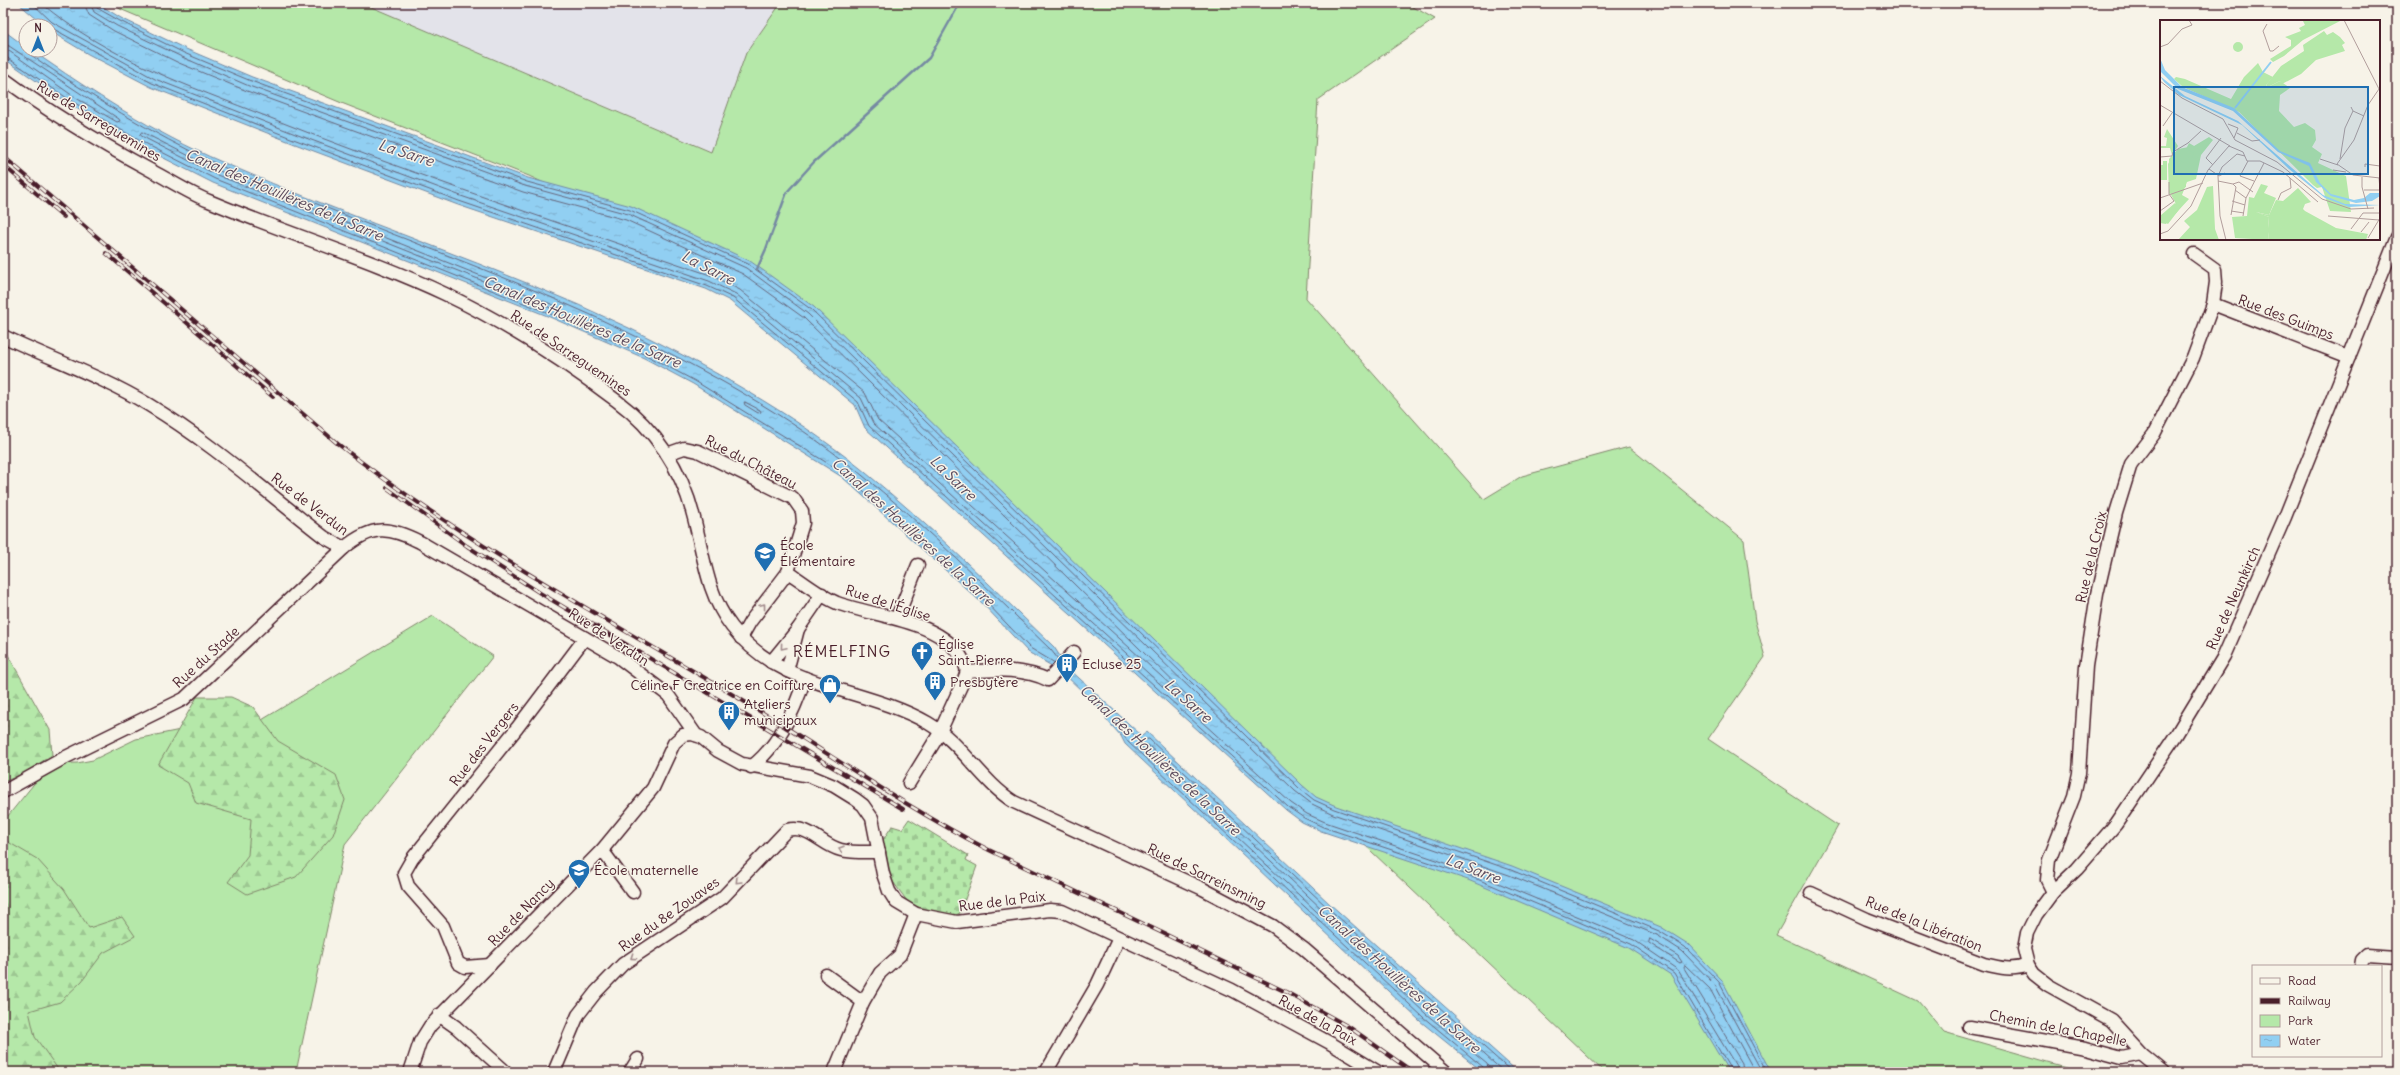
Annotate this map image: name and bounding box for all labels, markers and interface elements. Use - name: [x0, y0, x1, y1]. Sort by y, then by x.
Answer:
- north arrow: [18, 18, 58, 58]
- inset map: [2160, 20, 2380, 240]
- text: N: [34, 21, 42, 35]
- street label: Rue de Sarreguemines: [33, 77, 165, 165]
- water label: La Sarre: [376, 135, 437, 171]
- water label: Canal des Houillères de la Sarre: [183, 144, 387, 245]
- water label: La Sarre: [679, 246, 739, 289]
- water label: Canal des Houillères de la Sarre: [481, 271, 685, 372]
- street label: Rue des Guimps: [2236, 290, 2336, 344]
- street label: Rue de Sarreguemines: [507, 306, 635, 400]
- street label: Rue du Château: [702, 431, 800, 493]
- water label: La Sarre: [926, 451, 981, 505]
- water label: Canal des Houillères de la Sarre: [828, 453, 999, 610]
- street label: Rue de Verdun: [268, 469, 352, 539]
- street label: Rue de la Croix: [2072, 509, 2110, 605]
- place label: École Élémentaire: [780, 536, 855, 570]
- school or university icon: École Élémentaire: [752, 540, 778, 573]
- street label: Rue de Neunkirch: [2202, 543, 2264, 653]
- street label: Rue de l'Église: [843, 581, 933, 625]
- one-way arrow: [758, 603, 765, 610]
- street label: Rue de Verdun: [565, 604, 653, 670]
- street label: Rue du Stade: [169, 622, 243, 692]
- place label: Église Saint-Pierre: [938, 635, 1013, 669]
- church icon: Église Saint-Pierre: [909, 639, 935, 672]
- district label: RÉMELFING: [793, 641, 891, 661]
- one-way arrow: [780, 642, 787, 649]
- building icon: Ecluse 25: [1054, 651, 1080, 684]
- place label: Ecluse 25: [1082, 655, 1141, 673]
- building icon: Presbytère: [922, 669, 948, 702]
- shop icon: Céline F Creatrice en Coiffure: [817, 672, 843, 705]
- place label: Presbytère: [950, 673, 1018, 691]
- water label: La Sarre: [1161, 675, 1217, 727]
- place label: Céline F Creatrice en Coiffure: [631, 676, 814, 694]
- water label: Canal des Houillères de la Sarre: [1076, 680, 1245, 840]
- place label: Ateliers municipaux: [744, 695, 817, 729]
- street label: Rue des Vergers: [446, 698, 522, 790]
- building icon: Ateliers municipaux: [716, 699, 742, 732]
- street label: Rue de Sarreinsming: [1145, 839, 1269, 913]
- one-way arrow: [837, 845, 844, 854]
- water label: La Sarre: [1443, 849, 1504, 888]
- school or university icon: École maternelle: [566, 857, 592, 890]
- place label: École maternelle: [594, 861, 698, 879]
- street label: Rue du 8e Zouaves: [615, 873, 723, 955]
- street label: Rue de Nancy: [484, 874, 558, 950]
- one-way arrow: [735, 876, 743, 884]
- street label: Rue de la Paix: [958, 887, 1047, 915]
- street label: Rue de la Libération: [1863, 892, 1985, 956]
- water label: Canal des Houillères de la Sarre: [1314, 900, 1485, 1057]
- one-way arrow: [630, 952, 637, 960]
- legend: [2252, 965, 2382, 1057]
- text: Road: [2288, 973, 2316, 988]
- street label: Rue de la Paix: [1275, 991, 1361, 1049]
- text: Railway: [2288, 993, 2331, 1008]
- street label: Chemin de la Chapelle: [1988, 1006, 2128, 1050]
- text: Park: [2288, 1013, 2313, 1028]
- text: Water: [2288, 1033, 2321, 1048]

